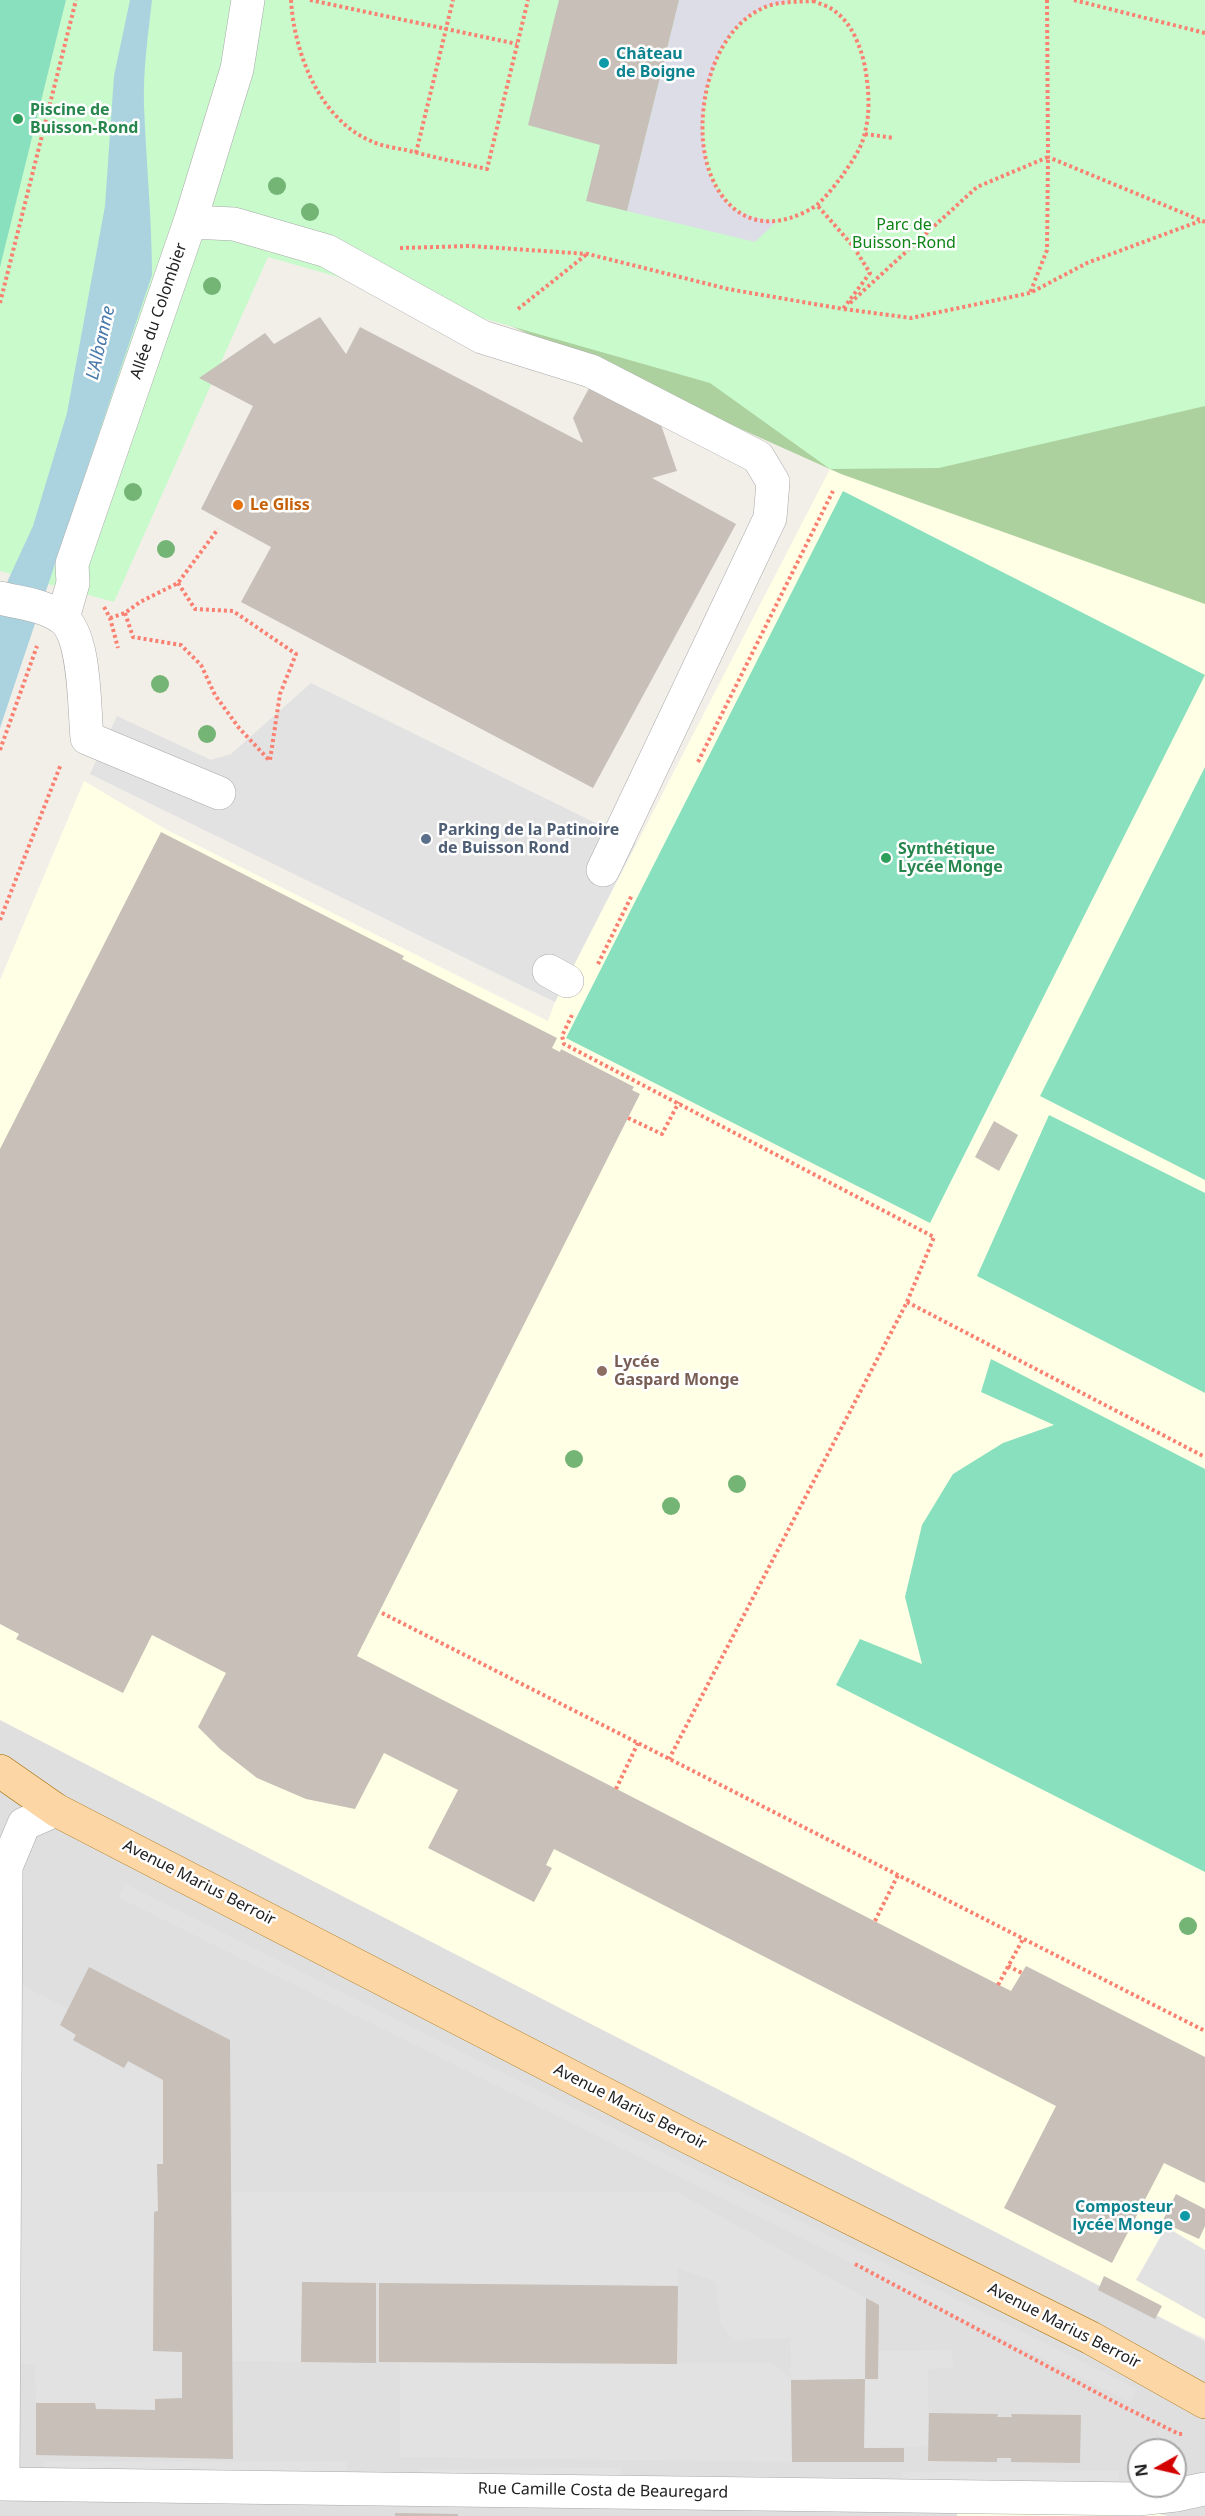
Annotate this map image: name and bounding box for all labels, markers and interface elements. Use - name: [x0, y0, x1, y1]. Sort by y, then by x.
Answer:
- place label: Château de Boigne: [616, 44, 695, 82]
- marker: Château de Boigne: [597, 56, 611, 70]
- place label: Piscine de Buisson-Rond: [30, 100, 138, 138]
- marker: Piscine de Buisson-Rond: [11, 112, 25, 126]
- park label: Parc de Buisson-Rond: [852, 215, 956, 253]
- street label: Allée du Colombier: [127, 240, 191, 382]
- water label: L'Albanne: [82, 304, 120, 382]
- place label: Le Gliss: [250, 495, 310, 515]
- marker: Le Gliss: [231, 498, 245, 512]
- place label: Parking de la Patinoire de Buisson Rond: [438, 820, 619, 858]
- marker: Parking de la Patinoire de Buisson Rond: [419, 832, 433, 846]
- place label: Synthétique Lycée Monge: [898, 839, 1003, 877]
- marker: Synthétique Lycée Monge: [879, 851, 893, 865]
- place label: Lycée Gaspard Monge: [614, 1352, 739, 1390]
- marker: Lycée Gaspard Monge: [595, 1364, 609, 1378]
- street label: Avenue Marius Berroir: [119, 1836, 279, 1930]
- street label: Avenue Marius Berroir: [550, 2060, 710, 2154]
- place label: Composteur lycée Monge: [1072, 2197, 1173, 2235]
- marker: Composteur lycée Monge: [1178, 2209, 1192, 2223]
- street label: Avenue Marius Berroir: [984, 2279, 1144, 2373]
- north arrow: [1127, 2438, 1187, 2498]
- text: N: [1129, 2462, 1153, 2478]
- street label: Rue Camille Costa de Beauregard: [478, 2479, 728, 2503]

